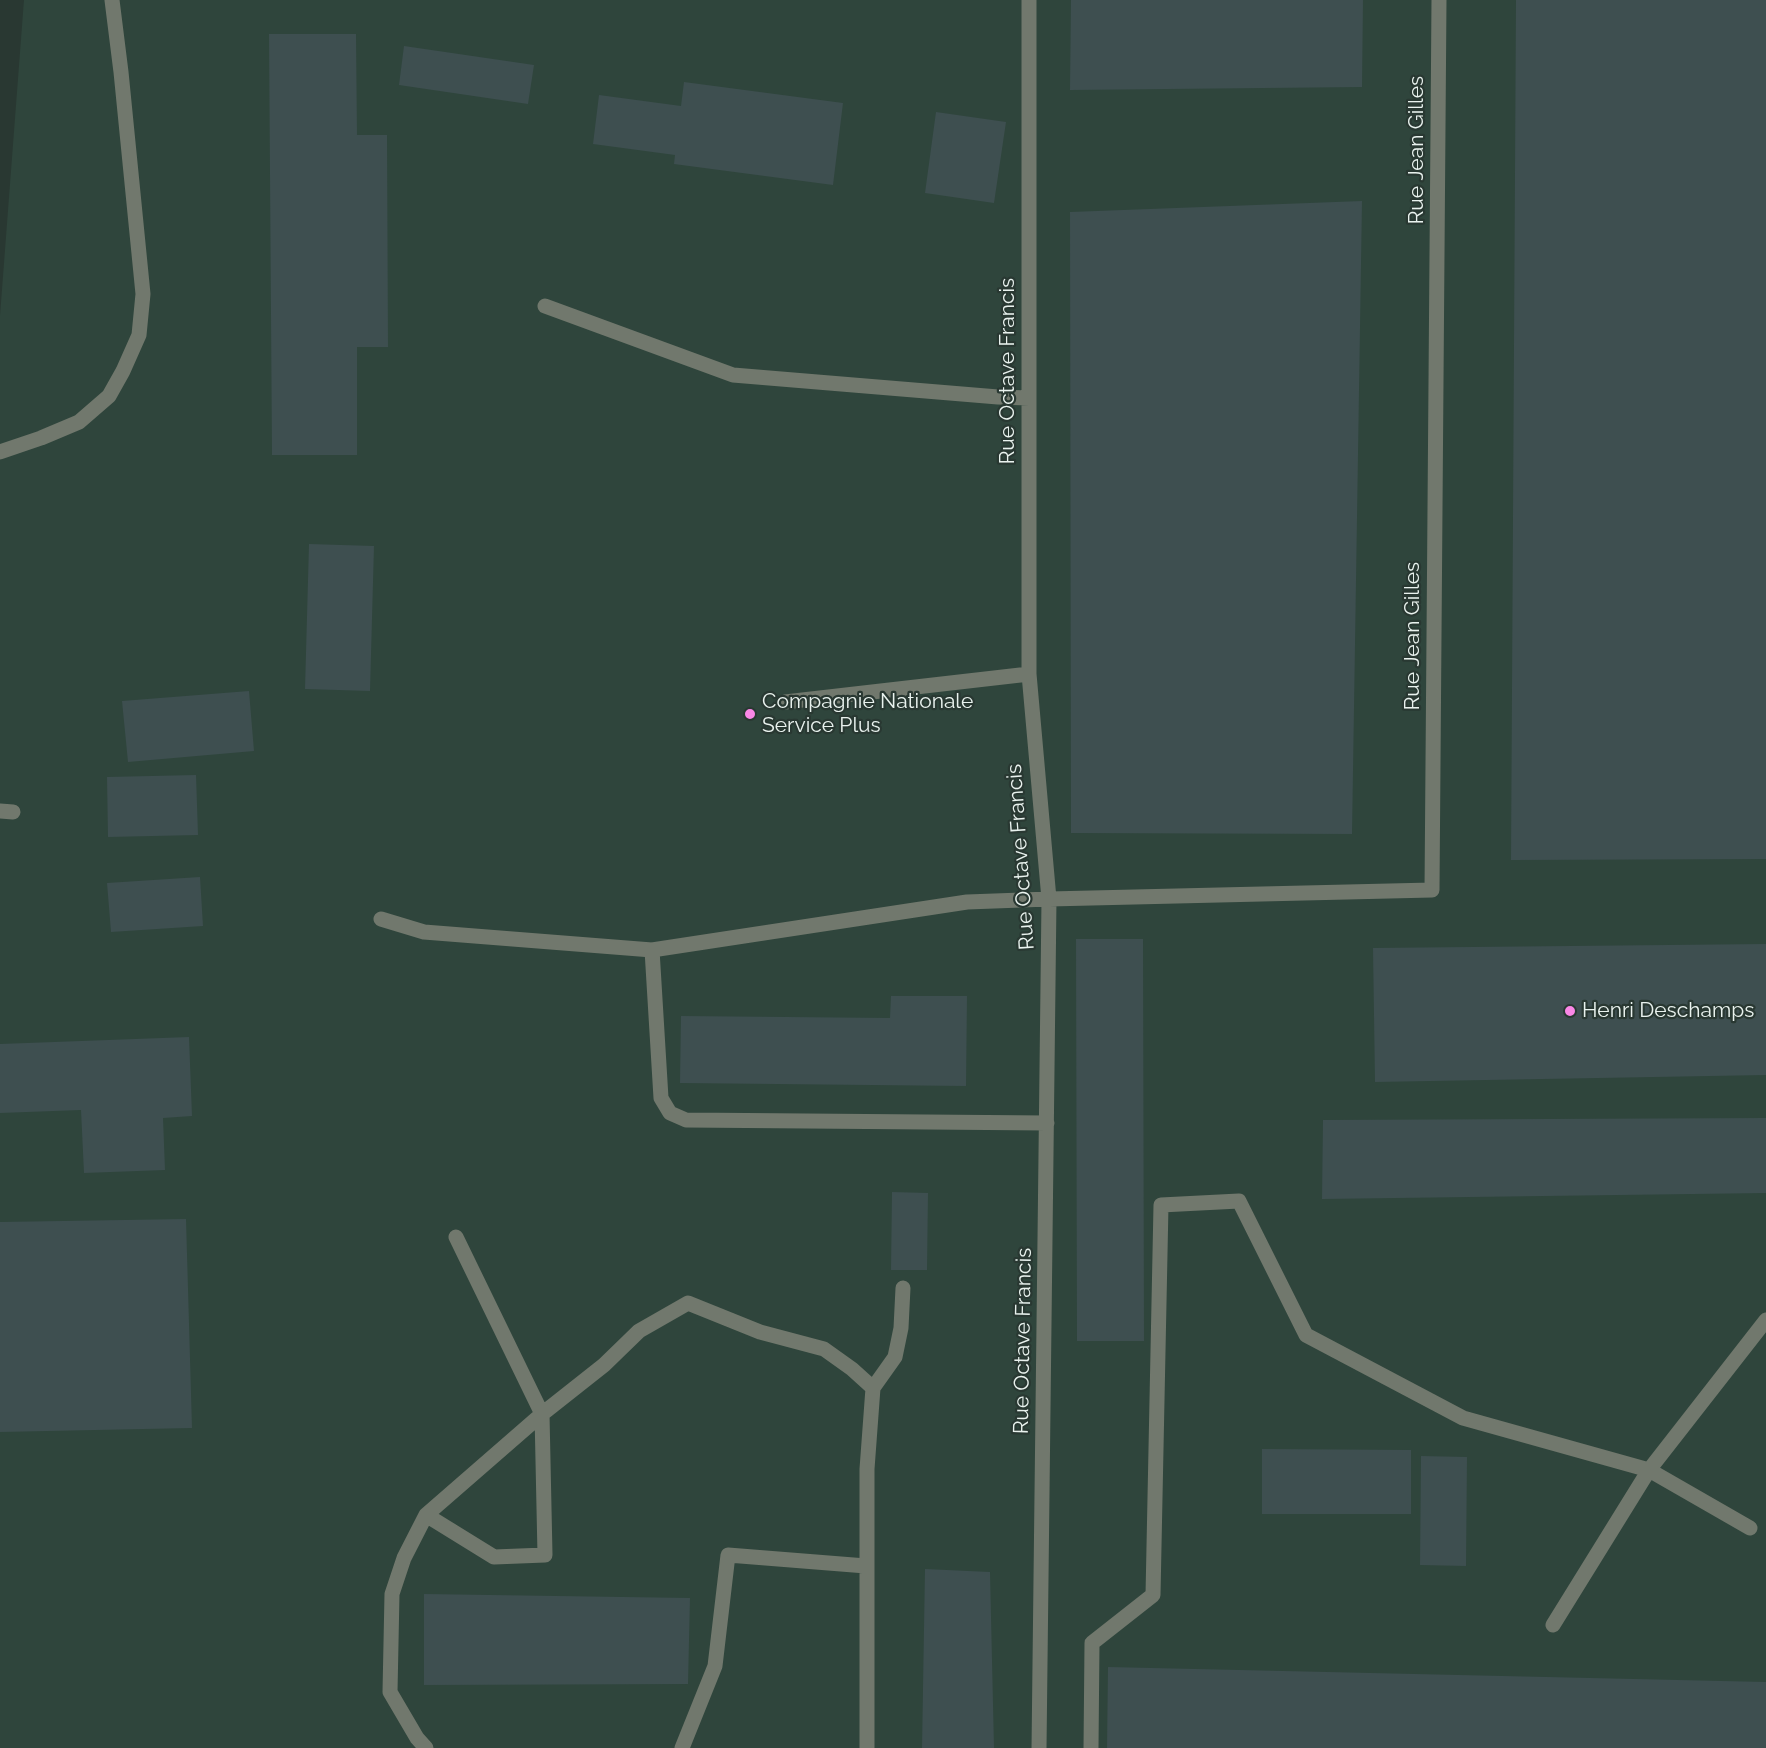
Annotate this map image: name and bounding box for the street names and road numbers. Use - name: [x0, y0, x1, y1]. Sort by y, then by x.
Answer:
- street label: Rue Jean Gilles: [1404, 76, 1430, 224]
- street label: Rue Octave Francis: [995, 278, 1021, 464]
- street label: Rue Jean Gilles: [1400, 562, 1426, 710]
- street label: Rue Octave Francis: [1002, 763, 1040, 951]
- street label: Rue Octave Francis: [1009, 1248, 1037, 1434]

